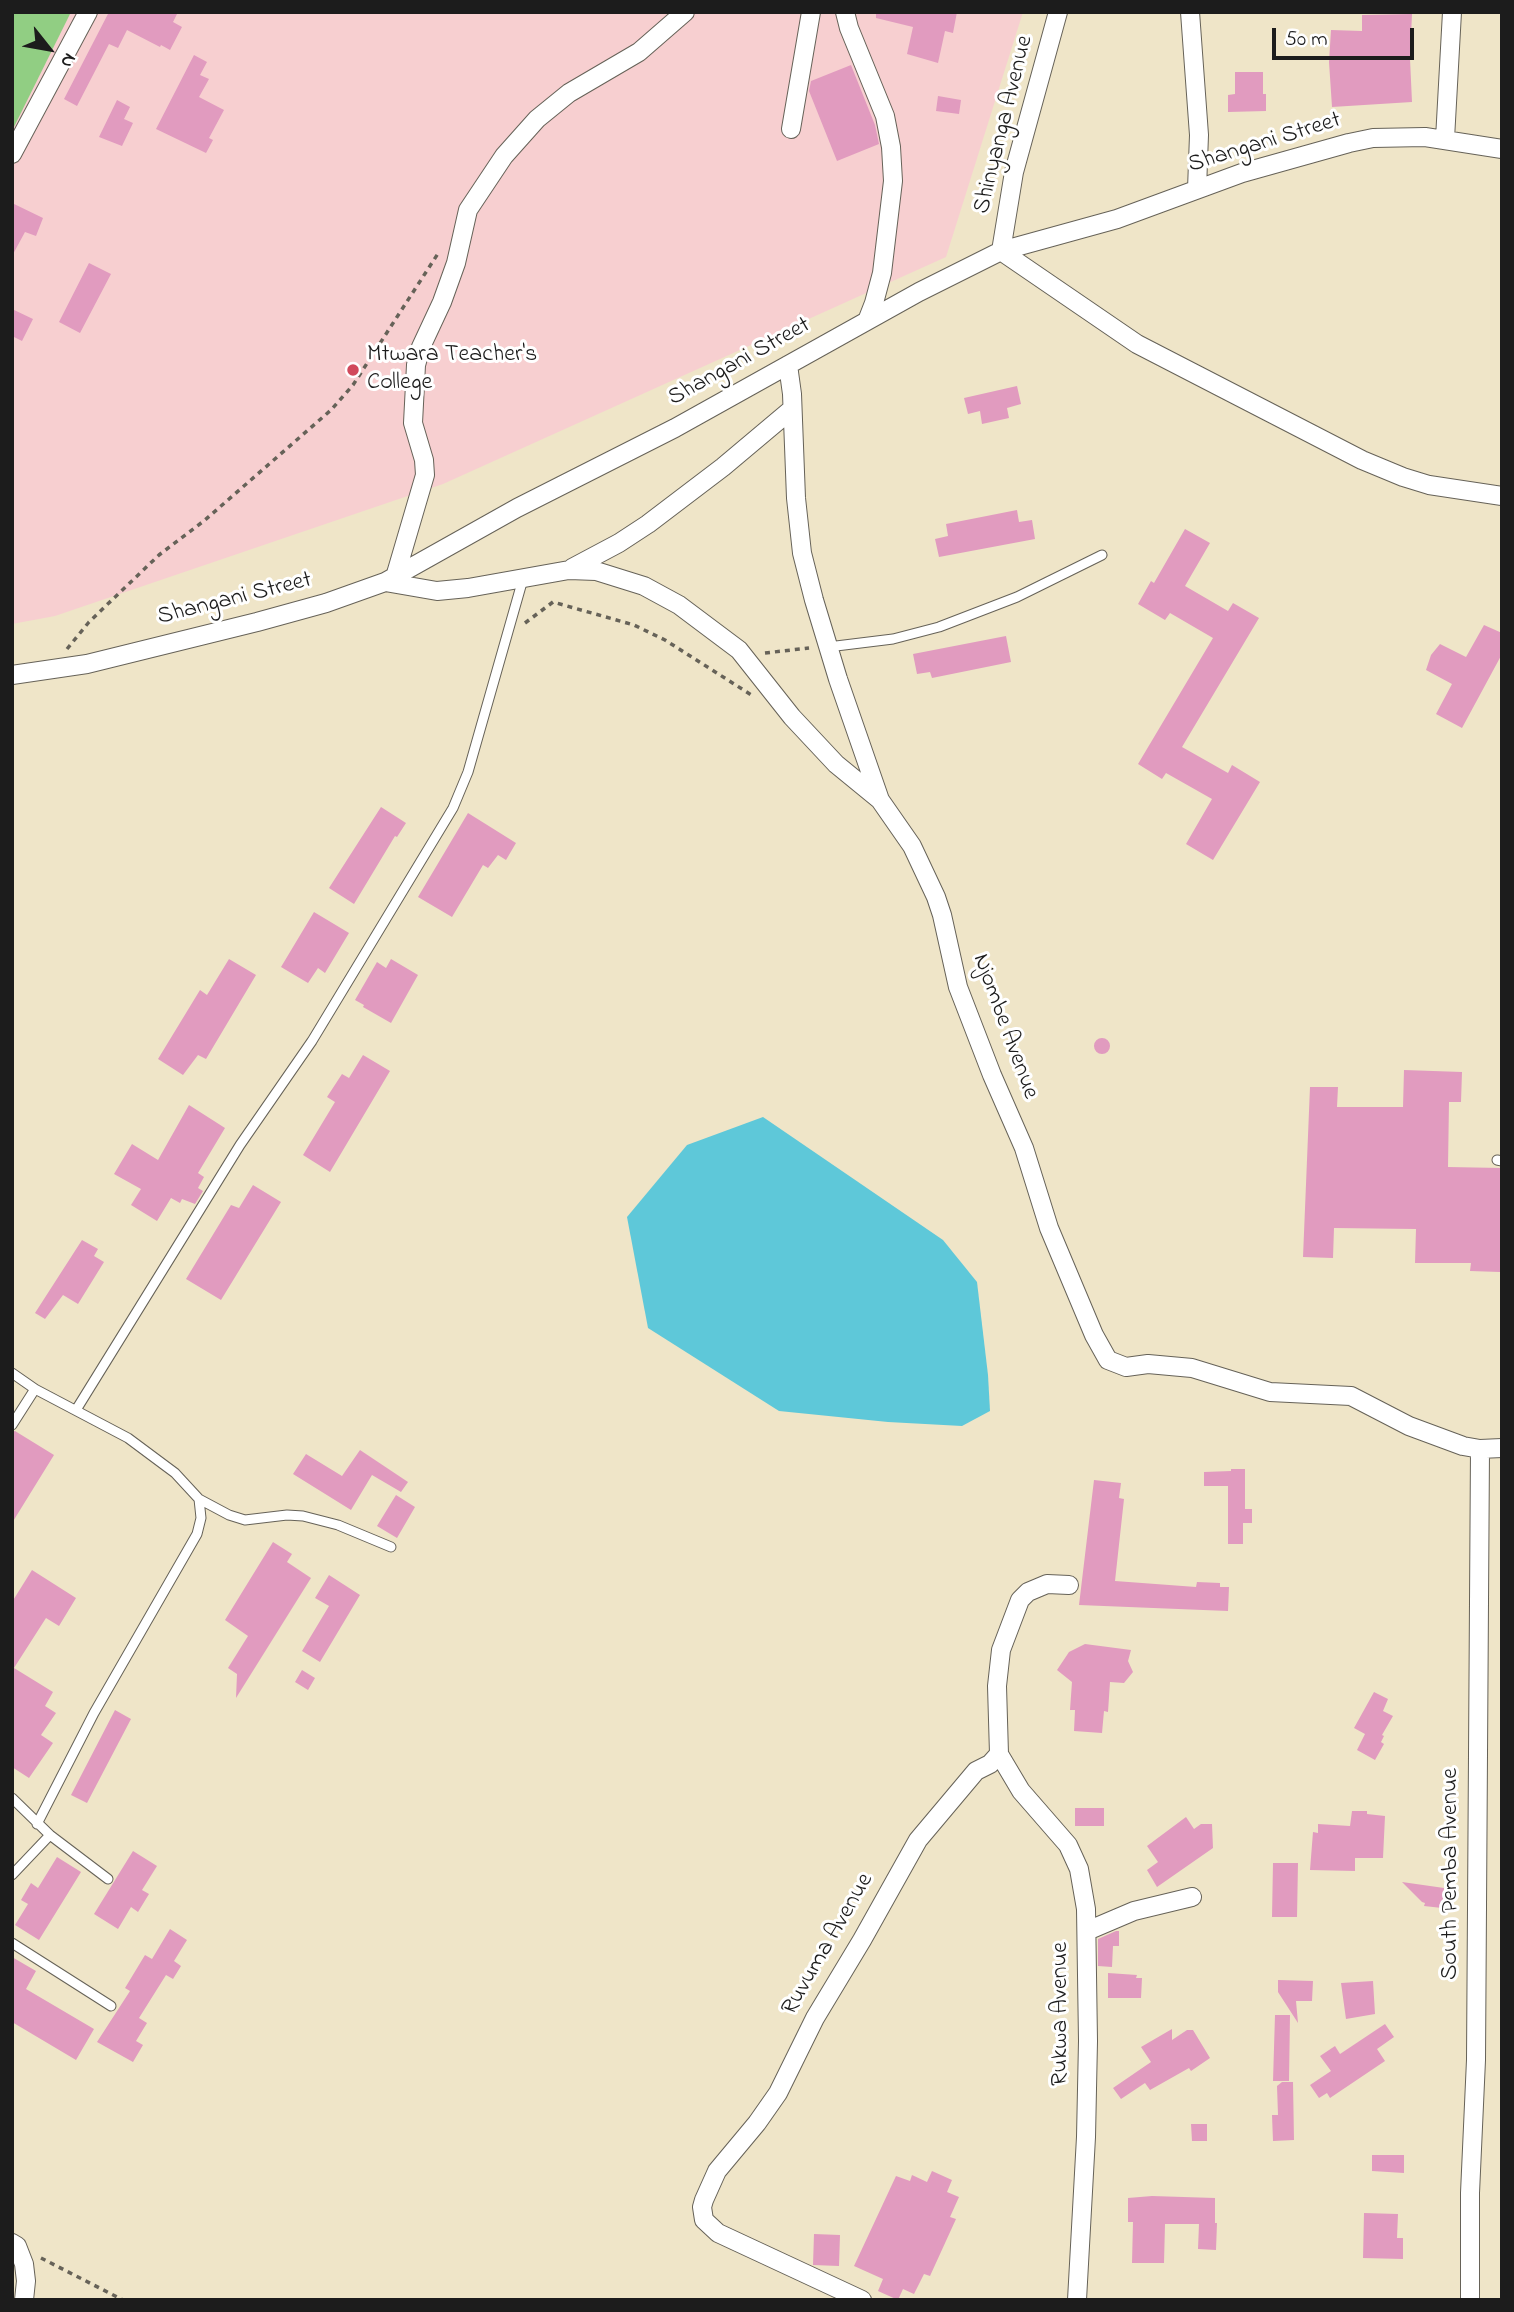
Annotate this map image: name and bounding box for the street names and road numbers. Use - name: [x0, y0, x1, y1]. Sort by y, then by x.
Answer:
- street label: Shinyanga Avenue: [969, 33, 1041, 217]
- street label: Shangani Street: [1185, 107, 1345, 181]
- street label: Shangani Street: [664, 312, 816, 414]
- street label: Shangani Street: [155, 567, 315, 633]
- street label: Njombe Avenue: [964, 951, 1044, 1103]
- street label: South Pemba Avenue: [1438, 1768, 1466, 1980]
- street label: Ruvuma Avenue: [777, 1869, 881, 2021]
- street label: Rukwa Avenue: [1048, 1942, 1076, 2086]

